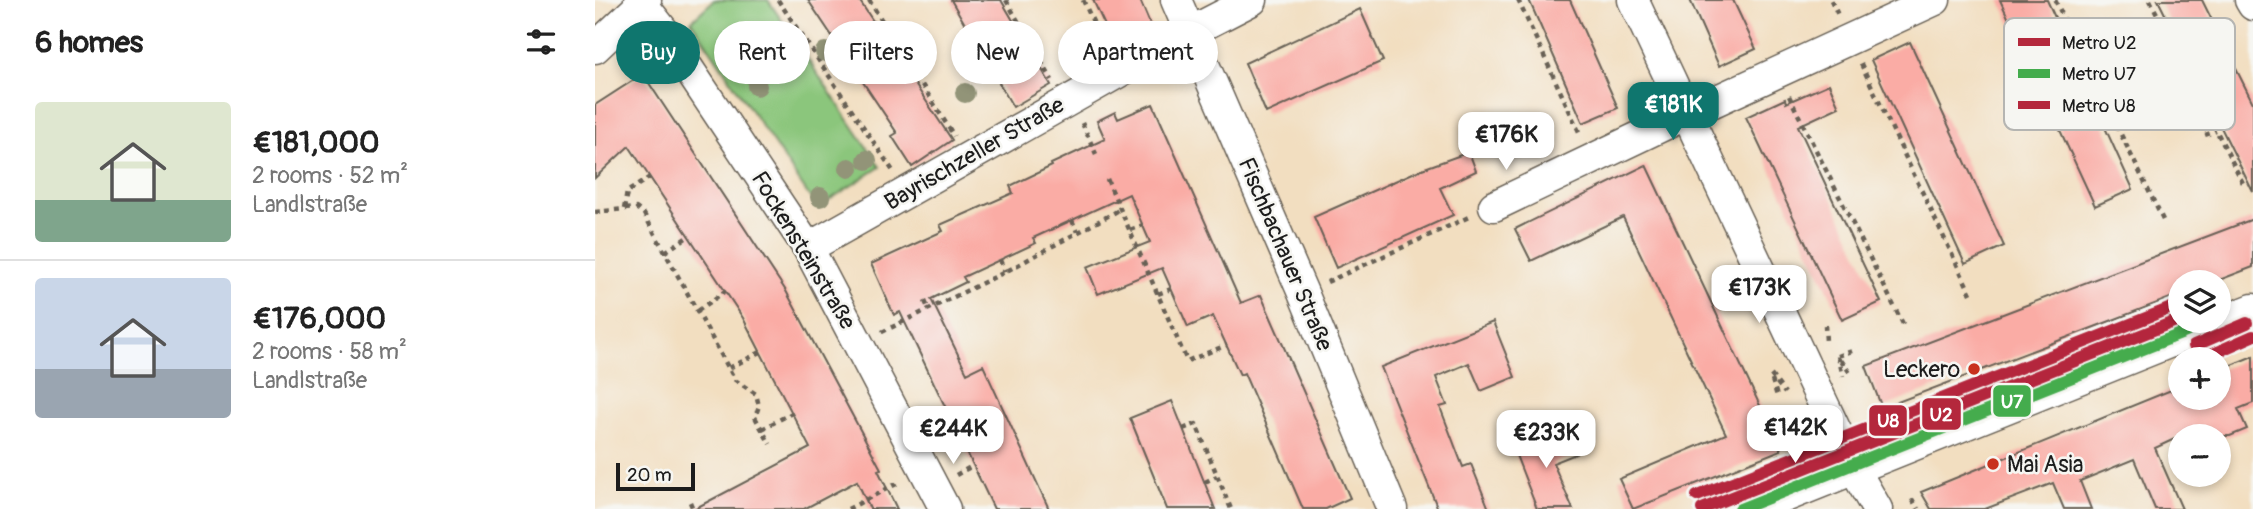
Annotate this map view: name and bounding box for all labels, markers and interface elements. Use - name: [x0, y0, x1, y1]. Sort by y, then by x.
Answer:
- legend: [2004, 18, 2235, 130]
- chip: Buy: [616, 21, 700, 84]
- chip: Rent: [714, 21, 810, 84]
- chip: Filters: [824, 21, 937, 84]
- chip: New: [951, 21, 1044, 84]
- chip: Apartment: [1058, 21, 1218, 84]
- icon: filters: [522, 23, 560, 61]
- text: 6 homes: [35, 24, 143, 61]
- text: Metro U2: [2062, 31, 2137, 55]
- text: Metro U7: [2062, 62, 2136, 86]
- pin: €181K: [1624, 82, 1722, 142]
- street label: Bayrischzeller Straße: [879, 90, 1070, 217]
- text: €181K: [1644, 90, 1702, 119]
- text: Metro U8: [2062, 94, 2136, 118]
- pin: €176K: [1457, 113, 1555, 172]
- text: €176K: [1474, 120, 1538, 149]
- text: €181,000: [252, 124, 379, 161]
- icon: home: [91, 130, 175, 214]
- street label: Fischbachauer Straße: [1232, 153, 1340, 356]
- text: 2 rooms · 52 m²: [252, 161, 408, 190]
- street label: Fockensteinstraße: [745, 166, 863, 335]
- text: Landlstraße: [252, 190, 367, 219]
- pin: €173K: [1710, 266, 1808, 325]
- map controls: [2168, 270, 2231, 487]
- button: layers: [2168, 270, 2231, 333]
- text: €173K: [1727, 273, 1791, 302]
- text: €176,000: [252, 300, 386, 337]
- icon: home: [91, 306, 175, 390]
- text: 2 rooms · 58 m²: [252, 337, 407, 366]
- button: +: [2168, 347, 2231, 410]
- place label: Leckero: [1883, 355, 1960, 384]
- marker: Leckero: [1966, 361, 1982, 377]
- text: Landlstraße: [252, 366, 367, 395]
- line badge: U7: [1992, 384, 2032, 418]
- text: U7: [2001, 390, 2024, 414]
- line badge: U2: [1921, 397, 1962, 431]
- text: U2: [1929, 403, 1953, 427]
- line badge: U8: [1868, 404, 1908, 437]
- pin: €244K: [904, 406, 1002, 466]
- pin: €142K: [1746, 406, 1844, 465]
- text: U8: [1877, 409, 1899, 433]
- pin: €233K: [1497, 410, 1595, 470]
- text: €142K: [1763, 413, 1827, 442]
- text: €244K: [919, 414, 987, 443]
- text: €233K: [1513, 418, 1579, 447]
- button: −: [2168, 424, 2231, 487]
- place label: Mai Asia: [2007, 450, 2083, 479]
- marker: Mai Asia: [1985, 456, 2001, 472]
- scale bar: [616, 460, 695, 492]
- text: 20 m: [627, 463, 672, 487]

